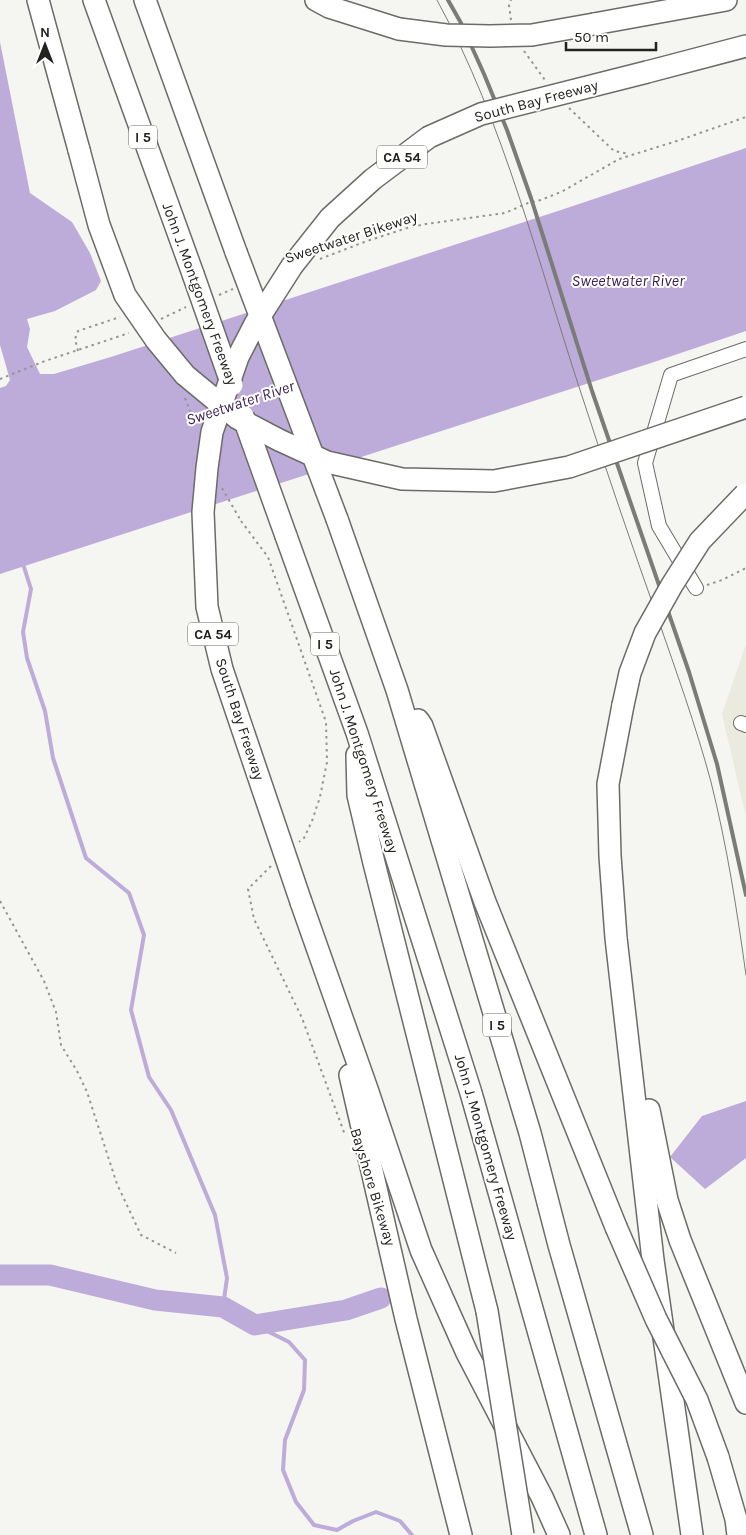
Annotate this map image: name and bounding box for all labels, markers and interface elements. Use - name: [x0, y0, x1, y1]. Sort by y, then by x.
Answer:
- north arrow: [20, 20, 70, 70]
- scale bar: [566, 20, 656, 52]
- text: N: [40, 24, 50, 41]
- text: 50 m: [574, 28, 609, 46]
- street label: South Bay Freeway: [472, 76, 600, 126]
- road number: I 5: [129, 125, 157, 148]
- road number: CA 54: [377, 146, 427, 168]
- street label: John J. Montgomery Freeway: [159, 200, 241, 388]
- street label: Sweetwater Bikeway: [282, 207, 420, 267]
- water label: Sweetwater River: [572, 271, 685, 290]
- water label: Sweetwater River: [184, 376, 297, 429]
- road number: CA 54: [188, 622, 238, 646]
- road number: I 5: [311, 633, 339, 656]
- street label: South Bay Freeway: [212, 656, 268, 782]
- street label: John J. Montgomery Freeway: [326, 666, 402, 856]
- road number: I 5: [483, 1014, 511, 1036]
- street label: John J. Montgomery Freeway: [451, 1052, 521, 1242]
- street label: Bayshore Bikeway: [346, 1126, 400, 1248]

